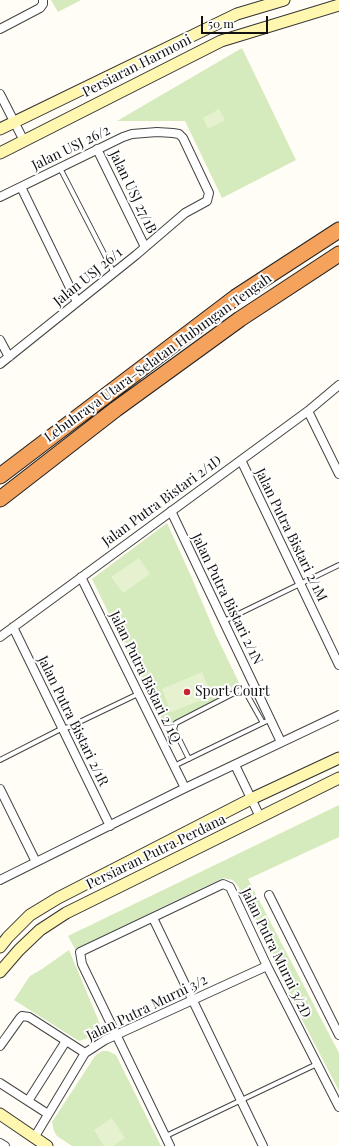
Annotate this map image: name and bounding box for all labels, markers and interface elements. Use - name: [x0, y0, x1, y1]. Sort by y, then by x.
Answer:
- scale bar: [203, 8, 270, 34]
- text: 50 m: [208, 15, 234, 31]
- street label: Persiaran Harmoni: [80, 31, 194, 101]
- street label: Jalan USJ 26/2: [29, 122, 113, 174]
- street label: Jalan USJ 27/1B: [106, 148, 160, 236]
- street label: Jalan USJ 26/1: [50, 244, 126, 310]
- street label: Lebuhraya Utara–Selatan Hubungan Tengah: [41, 270, 275, 446]
- street label: Jalan Putra Bistari 2/1D: [99, 452, 225, 550]
- street label: Jalan Putra Bistari 2/1M: [251, 466, 331, 604]
- street label: Jalan Putra Bistari 2/1N: [188, 531, 266, 667]
- street label: Jalan Putra Bistari 2/1Q: [106, 608, 184, 746]
- street label: Jalan Putra Bistari 2/1R: [34, 653, 112, 789]
- place label: Sport Court: [195, 684, 270, 700]
- marker: Sport Court: [182, 687, 192, 697]
- street label: Persiaran Putra Perdana: [83, 811, 229, 893]
- street label: Jalan Putra Murni 3/2D: [237, 885, 315, 1021]
- street label: Jalan Putra Murni 3/2: [84, 971, 210, 1045]

